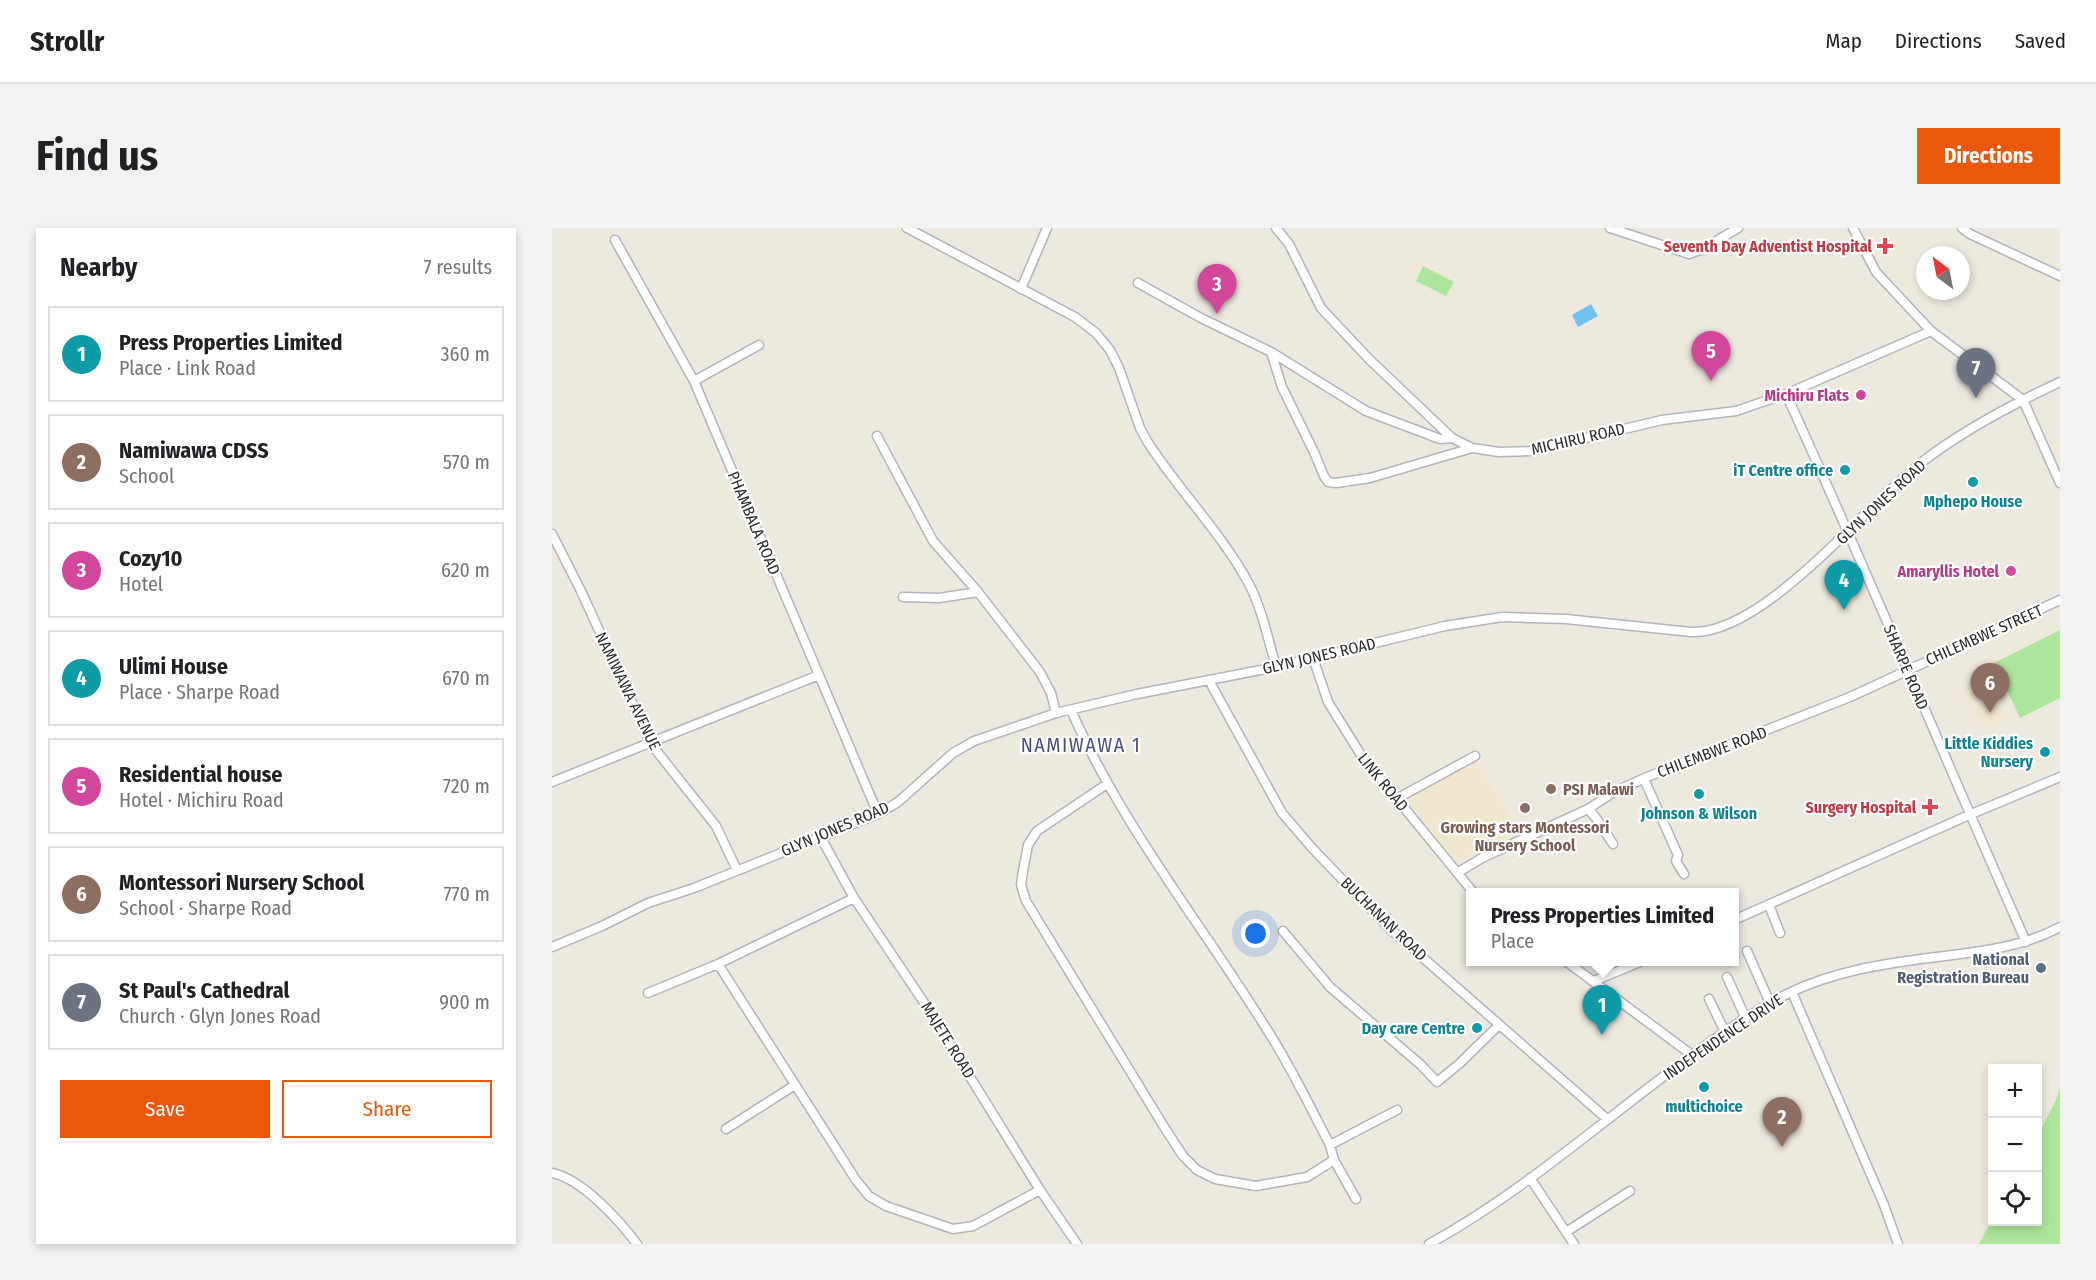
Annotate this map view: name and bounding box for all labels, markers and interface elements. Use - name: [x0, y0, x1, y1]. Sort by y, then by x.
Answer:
- text: Strollr: [30, 25, 104, 58]
- text: Map: [1825, 28, 1862, 54]
- text: Directions: [1895, 28, 1982, 54]
- text: Saved: [2015, 28, 2066, 54]
- button: Directions: [1917, 128, 2060, 184]
- text: Find us: [36, 131, 158, 181]
- place label: Seventh Day Adventist Hospital: [1664, 237, 1873, 256]
- marker: Seventh Day Adventist Hospital: [1876, 237, 1894, 255]
- north arrow: [1916, 246, 1970, 300]
- text: Nearby: [60, 252, 137, 283]
- text: 7 results: [424, 255, 492, 279]
- pin: 3: [1198, 264, 1236, 314]
- text: Press Properties Limited: [119, 329, 342, 356]
- pin: 5: [1692, 332, 1730, 381]
- text: 1: [77, 342, 86, 366]
- text: 360 m: [441, 342, 490, 366]
- pin: 7: [1956, 348, 1996, 398]
- text: Place · Link Road: [119, 356, 256, 380]
- place label: Michiru Flats: [1765, 386, 1849, 405]
- marker: Michiru Flats: [1854, 388, 1868, 402]
- street label: MICHIRU ROAD: [1529, 419, 1627, 459]
- text: Namiwawa CDSS: [119, 437, 269, 464]
- text: 2: [77, 450, 86, 474]
- text: 570 m: [443, 450, 490, 474]
- street label: GLYN JONES ROAD: [1832, 456, 1930, 548]
- place label: iT Centre office: [1733, 461, 1833, 480]
- marker: iT Centre office: [1838, 463, 1852, 477]
- text: School: [119, 464, 174, 488]
- street label: PHAMBALA ROAD: [724, 468, 784, 578]
- marker: Mphepo House: [1966, 475, 1980, 489]
- place label: Mphepo House: [1924, 492, 2022, 511]
- text: Cozy10: [119, 545, 183, 572]
- text: 3: [77, 558, 86, 582]
- text: 620 m: [441, 558, 490, 582]
- pin: 4: [1824, 560, 1864, 610]
- place label: Amaryllis Hotel: [1896, 562, 2000, 581]
- marker: Amaryllis Hotel: [2004, 564, 2018, 578]
- text: Hotel: [119, 572, 163, 596]
- street label: CHILEMBWE STREET: [1923, 600, 2046, 669]
- street label: SHARPE ROAD: [1880, 622, 1932, 712]
- street label: NAMIWAWA AVENUE: [591, 629, 665, 753]
- street label: GLYN JONES ROAD: [1261, 634, 1377, 678]
- text: Ulimi House: [119, 653, 228, 680]
- pin: 6: [1970, 664, 2010, 713]
- text: 4: [76, 666, 87, 690]
- text: 670 m: [442, 666, 490, 690]
- text: Place · Sharpe Road: [119, 680, 280, 704]
- street label: CHILEMBWE ROAD: [1654, 722, 1770, 782]
- district label: NAMIWAWA 1: [1021, 733, 1141, 757]
- place label: Little Kiddies Nursery: [1944, 734, 2033, 771]
- marker: Little Kiddies Nursery: [2038, 745, 2052, 759]
- street label: LINK ROAD: [1354, 749, 1412, 815]
- text: Residential house: [119, 761, 282, 788]
- text: 5: [77, 774, 86, 798]
- text: 720 m: [443, 774, 490, 798]
- place label: PSI Malawi: [1563, 780, 1634, 799]
- marker: PSI Malawi: [1544, 782, 1558, 796]
- marker: Johnson & Wilson: [1692, 787, 1706, 801]
- text: Hotel · Michiru Road: [119, 788, 284, 812]
- street label: GLYN JONES ROAD: [778, 798, 892, 860]
- place label: Surgery Hospital: [1806, 798, 1917, 817]
- marker: Surgery Hospital: [1921, 798, 1939, 816]
- marker: Growing stars Montessori Nursery School: [1518, 801, 1532, 815]
- place label: Johnson & Wilson: [1640, 804, 1757, 823]
- place label: Growing stars Montessori Nursery School: [1440, 818, 1610, 855]
- text: Montessori Nursery School: [119, 869, 364, 896]
- street label: BUCHANAN ROAD: [1337, 873, 1431, 965]
- text: 6: [76, 882, 87, 906]
- text: 770 m: [443, 882, 490, 906]
- popup: [1466, 888, 1739, 966]
- text: School · Sharpe Road: [119, 896, 292, 920]
- text: Press Properties Limited: [1491, 902, 1714, 929]
- your location: [1241, 919, 1270, 948]
- text: Place: [1491, 929, 1534, 953]
- place label: National Registration Bureau: [1897, 950, 2030, 987]
- marker: National Registration Bureau: [2034, 961, 2048, 975]
- text: St Paul's Cathedral: [119, 977, 289, 1004]
- pin: 1: [1582, 986, 1622, 1035]
- text: 7: [77, 990, 86, 1014]
- text: 900 m: [439, 990, 490, 1014]
- street label: INDEPENDENCE DRIVE: [1660, 990, 1786, 1084]
- street label: MAJETE ROAD: [917, 998, 979, 1082]
- text: Church · Glyn Jones Road: [119, 1004, 321, 1028]
- place label: Day care Centre: [1362, 1019, 1465, 1038]
- marker: Day care Centre: [1470, 1021, 1484, 1035]
- map controls: [1988, 1064, 2042, 1226]
- button: +: [1988, 1064, 2042, 1118]
- button: Save: [60, 1080, 270, 1138]
- button: Share: [282, 1080, 492, 1138]
- marker: multichoice: [1697, 1080, 1711, 1094]
- place label: multichoice: [1665, 1097, 1743, 1116]
- pin: 2: [1762, 1098, 1802, 1147]
- button: −: [1988, 1118, 2042, 1172]
- button: locate: [1988, 1172, 2042, 1226]

